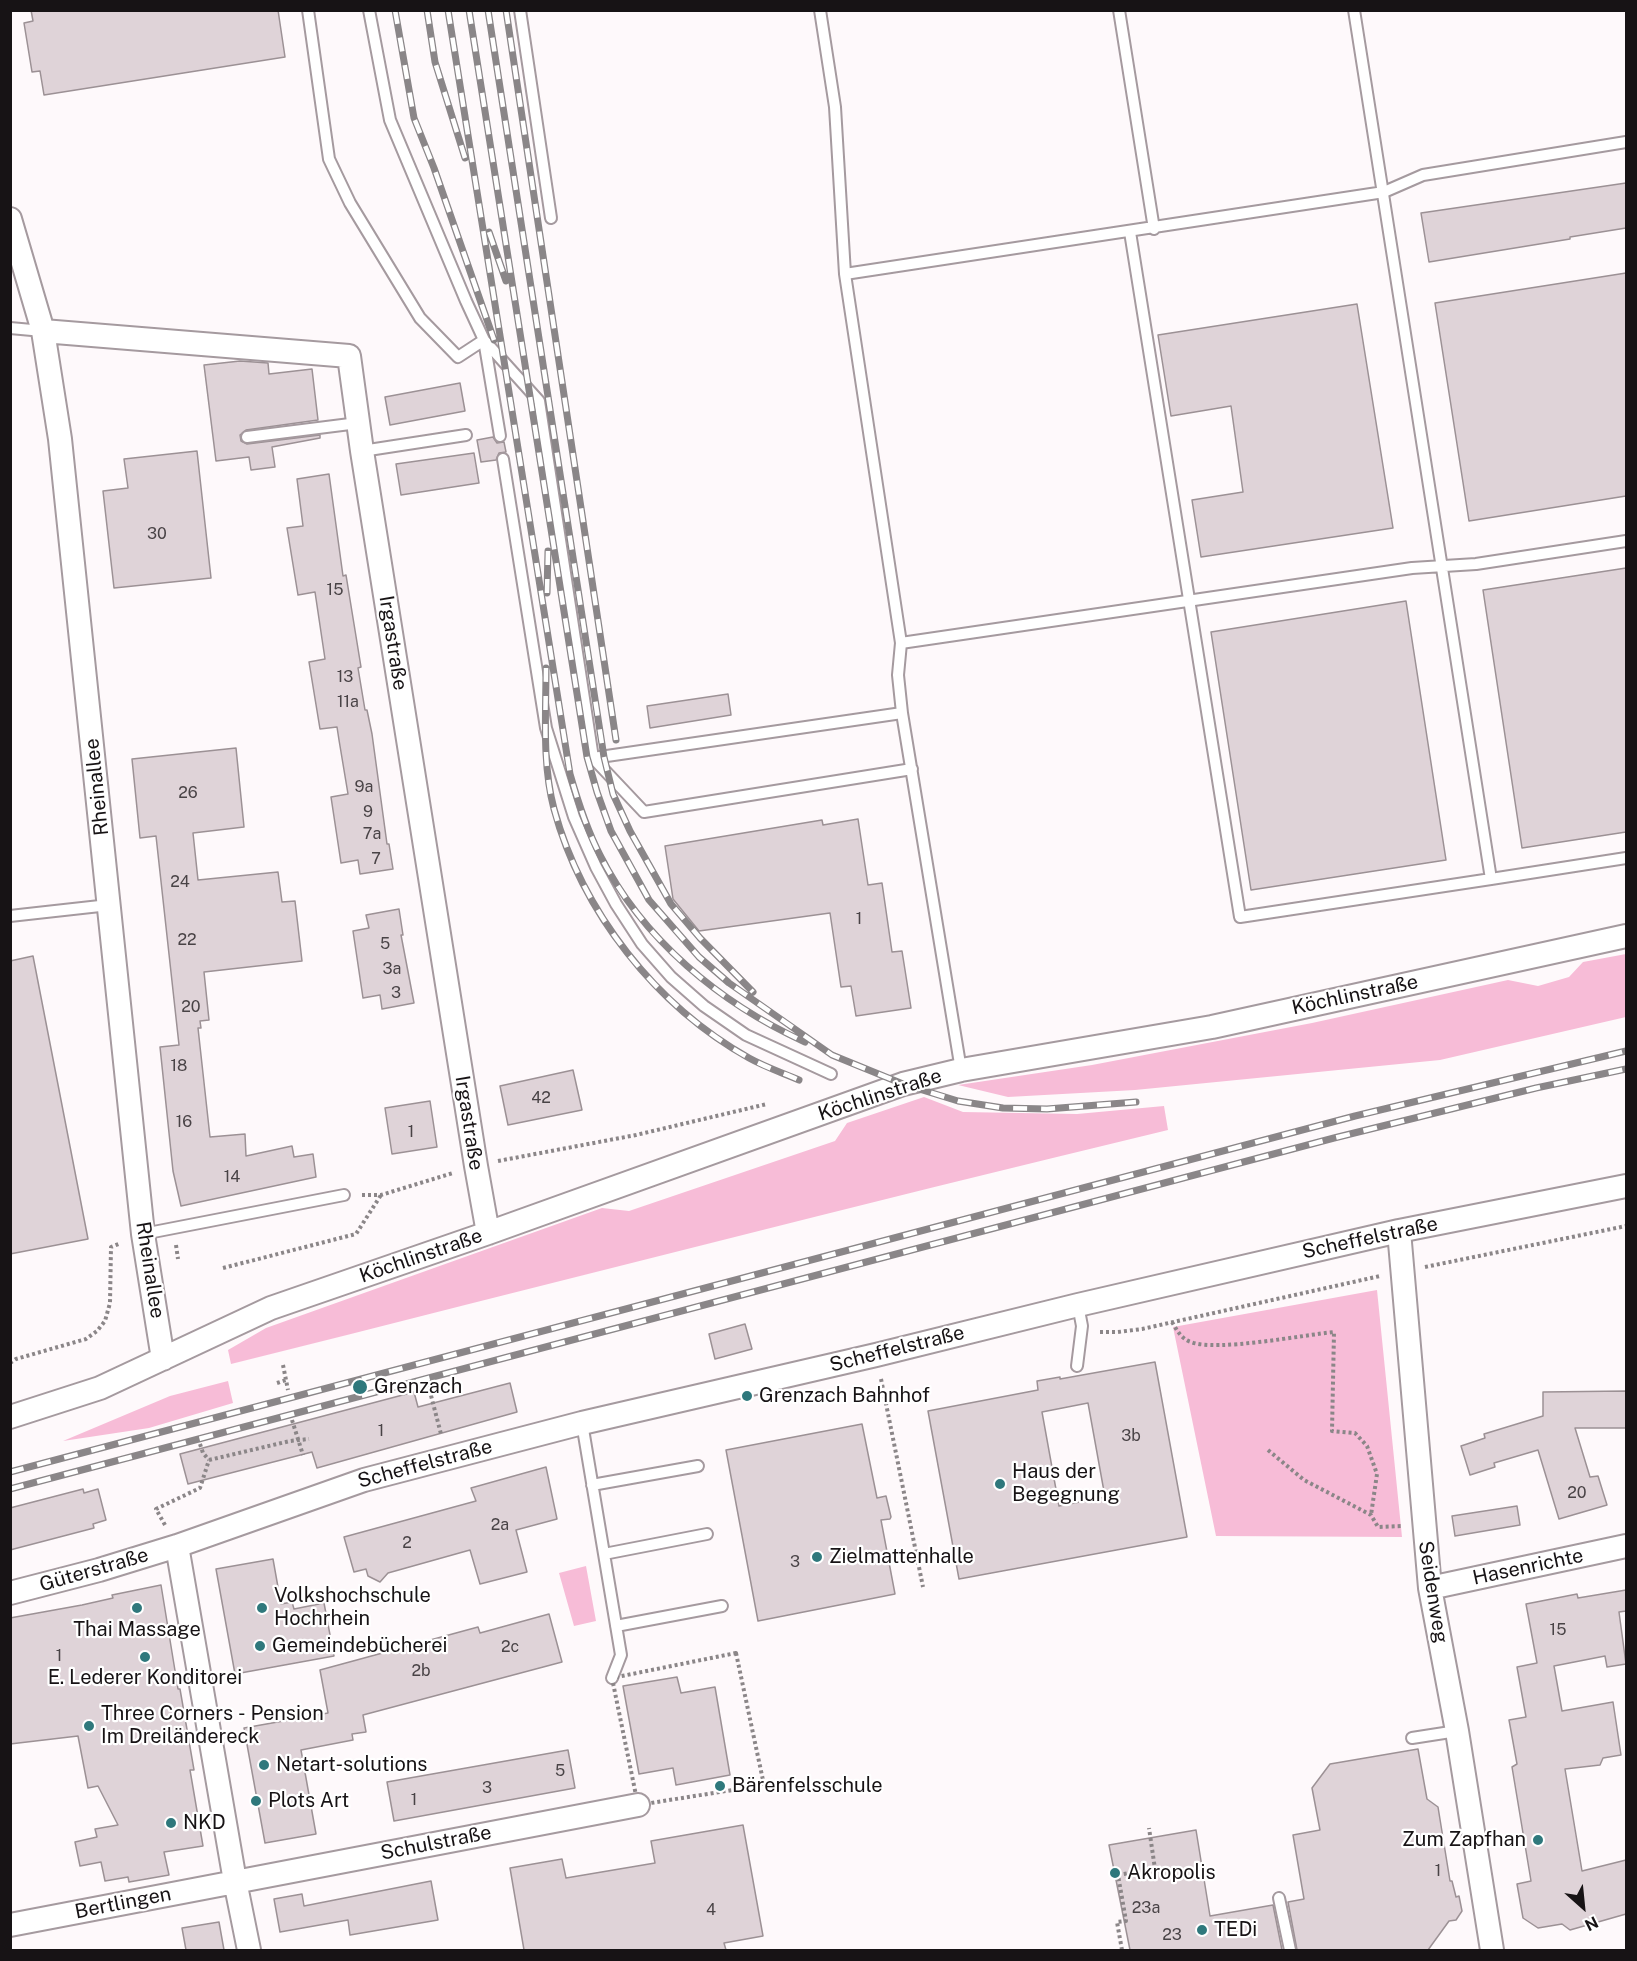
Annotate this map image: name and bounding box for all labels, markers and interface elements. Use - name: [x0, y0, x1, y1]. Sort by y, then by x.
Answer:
- house number: 30: [147, 524, 167, 544]
- house number: 15: [327, 580, 343, 600]
- street label: Irgastraße: [374, 594, 412, 692]
- house number: 13: [337, 667, 353, 687]
- house number: 11a: [337, 692, 359, 712]
- street label: Rheinallee: [80, 737, 114, 837]
- house number: 9a: [355, 777, 373, 797]
- house number: 26: [178, 783, 198, 803]
- house number: 9: [363, 802, 373, 822]
- house number: 7a: [363, 824, 381, 844]
- house number: 7: [371, 849, 381, 869]
- house number: 24: [170, 872, 190, 892]
- house number: 1: [856, 909, 862, 929]
- house number: 22: [177, 930, 197, 950]
- house number: 5: [380, 934, 390, 954]
- house number: 3a: [383, 959, 401, 979]
- street label: Köchlinstraße: [1290, 970, 1420, 1020]
- house number: 3: [391, 983, 401, 1003]
- house number: 20: [181, 997, 201, 1017]
- house number: 18: [171, 1056, 187, 1076]
- street label: Köchlinstraße: [815, 1064, 945, 1126]
- street label: Irgastraße: [450, 1074, 488, 1172]
- house number: 42: [531, 1088, 551, 1108]
- house number: 16: [176, 1112, 192, 1132]
- house number: 1: [408, 1122, 414, 1142]
- house number: 14: [224, 1167, 240, 1187]
- street label: Scheffelstraße: [1300, 1212, 1440, 1264]
- street label: Rheinallee: [130, 1220, 170, 1320]
- street label: Köchlinstraße: [356, 1224, 486, 1288]
- street label: Scheffelstraße: [827, 1321, 967, 1377]
- place label: Grenzach: [374, 1375, 462, 1399]
- marker: Grenzach: [351, 1378, 369, 1396]
- place label: Grenzach Bahnhof: [759, 1384, 930, 1408]
- marker: Grenzach Bahnhof: [740, 1389, 754, 1403]
- house number: 1: [378, 1421, 384, 1441]
- house number: 3b: [1121, 1426, 1141, 1446]
- street label: Scheffelstraße: [355, 1435, 495, 1493]
- place label: Haus der Begegnung: [1012, 1460, 1120, 1507]
- marker: Haus der Begegnung: [993, 1477, 1007, 1491]
- house number: 20: [1567, 1483, 1587, 1503]
- house number: 2a: [491, 1515, 509, 1535]
- house number: 2: [402, 1533, 412, 1553]
- street label: Seidenweg: [1413, 1539, 1453, 1645]
- street label: Güterstraße: [37, 1543, 151, 1597]
- street label: Hasenrichte: [1470, 1544, 1586, 1590]
- place label: Zielmattenhalle: [829, 1545, 974, 1569]
- marker: Zielmattenhalle: [810, 1550, 824, 1564]
- house number: 3: [790, 1552, 800, 1572]
- place label: Volkshochschule Hochrhein: [274, 1584, 431, 1631]
- marker: Thai Massage: [130, 1601, 144, 1615]
- marker: Volkshochschule Hochrhein: [255, 1601, 269, 1615]
- place label: Thai Massage: [73, 1618, 201, 1642]
- house number: 15: [1550, 1620, 1566, 1640]
- place label: Gemeindebücherei: [272, 1634, 448, 1658]
- house number: 2c: [501, 1637, 519, 1657]
- marker: Gemeindebücherei: [253, 1639, 267, 1653]
- house number: 1: [56, 1646, 62, 1666]
- marker: E. Lederer Konditorei: [138, 1650, 152, 1664]
- house number: 2b: [411, 1661, 431, 1681]
- place label: E. Lederer Konditorei: [48, 1666, 242, 1690]
- place label: Three Corners - Pension Im Dreiländereck: [101, 1702, 324, 1749]
- marker: Three Corners - Pension Im Dreiländereck: [82, 1719, 96, 1733]
- place label: Netart-solutions: [276, 1753, 427, 1777]
- marker: Netart-solutions: [257, 1758, 271, 1772]
- house number: 5: [555, 1761, 565, 1781]
- place label: Bärenfelsschule: [732, 1774, 883, 1798]
- house number: 3: [482, 1778, 492, 1798]
- marker: Bärenfelsschule: [713, 1779, 727, 1793]
- place label: Plots Art: [268, 1789, 349, 1813]
- house number: 1: [411, 1790, 417, 1810]
- marker: Plots Art: [249, 1794, 263, 1808]
- place label: NKD: [183, 1811, 226, 1835]
- marker: NKD: [164, 1816, 178, 1830]
- street label: Schulstraße: [379, 1820, 493, 1866]
- place label: Zum Zapfhan: [1402, 1828, 1526, 1852]
- marker: Zum Zapfhan: [1531, 1833, 1545, 1847]
- place label: Akropolis: [1127, 1861, 1216, 1885]
- house number: 1: [1435, 1861, 1441, 1881]
- marker: Akropolis: [1108, 1866, 1122, 1880]
- north arrow: [1553, 1877, 1613, 1937]
- street label: Bertlingen: [73, 1882, 173, 1924]
- house number: 23a: [1132, 1898, 1160, 1918]
- house number: 4: [706, 1900, 716, 1920]
- text: N: [1582, 1912, 1601, 1935]
- place label: TEDi: [1214, 1918, 1257, 1942]
- marker: TEDi: [1195, 1923, 1209, 1937]
- house number: 23: [1162, 1925, 1182, 1945]

